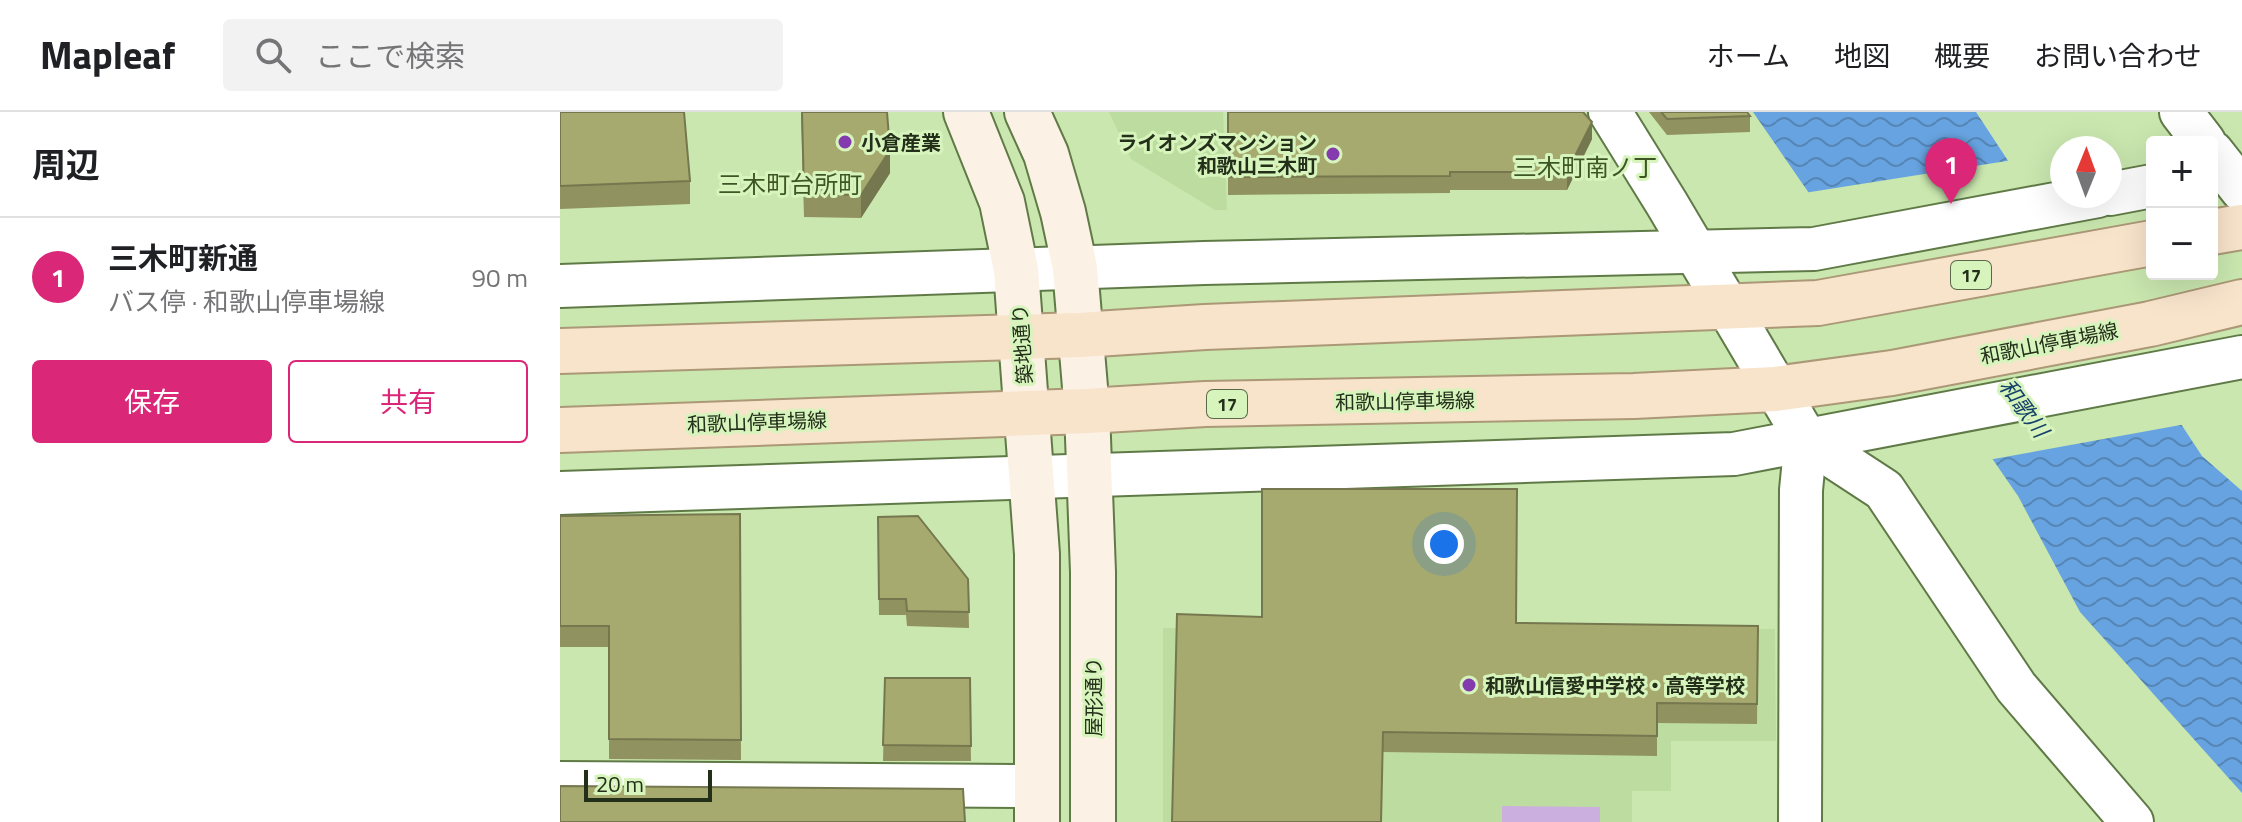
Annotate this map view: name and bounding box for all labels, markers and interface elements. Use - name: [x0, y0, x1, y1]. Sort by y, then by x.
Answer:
- search box: [223, 19, 783, 91]
- text: Mapleaf: [40, 26, 175, 84]
- icon: search: [251, 33, 295, 77]
- text: ここで検索: [315, 33, 465, 79]
- text: ホーム: [1707, 34, 1790, 77]
- text: 地図: [1834, 34, 1890, 77]
- text: 概要: [1934, 34, 1990, 77]
- text: お問い合わせ: [2034, 34, 2202, 77]
- place label: 小倉産業: [861, 127, 941, 158]
- place label: ライオンズマンション 和歌山三木町: [1117, 127, 1317, 181]
- marker: 小倉産業: [836, 133, 854, 151]
- north arrow: [2050, 136, 2122, 208]
- map controls: [2146, 136, 2218, 280]
- button: +: [2146, 136, 2218, 208]
- text: 周辺: [32, 138, 100, 190]
- pin: 1: [1925, 138, 1977, 204]
- marker: ライオンズマンション 和歌山三木町: [1324, 145, 1342, 163]
- district label: 三木町南ノ丁: [1513, 149, 1657, 185]
- district label: 三木町台所町: [718, 166, 862, 202]
- button: −: [2146, 208, 2218, 280]
- text: 三木町新通: [108, 235, 258, 281]
- text: 1: [51, 258, 65, 297]
- text: 90 m: [471, 258, 528, 297]
- road number: 17: [1951, 261, 1991, 289]
- text: バス停 · 和歌山停車場線: [108, 282, 385, 321]
- street label: 築地通り: [1004, 303, 1040, 385]
- street label: 和歌山停車場線: [1977, 314, 2121, 372]
- button: 保存: [32, 360, 272, 443]
- button: 共有: [288, 360, 528, 443]
- water label: 和歌川: [1991, 371, 2058, 446]
- street label: 和歌山停車場線: [1335, 384, 1475, 418]
- road number: 17: [1207, 390, 1247, 418]
- street label: 和歌山停車場線: [687, 404, 827, 440]
- your location: [1424, 524, 1464, 564]
- street label: 屋形通り: [1078, 657, 1109, 737]
- place label: 和歌山信愛中学校・高等学校: [1485, 670, 1745, 701]
- marker: 和歌山信愛中学校・高等学校: [1460, 676, 1478, 694]
- scale bar: [584, 766, 712, 802]
- text: 20 m: [596, 767, 644, 801]

